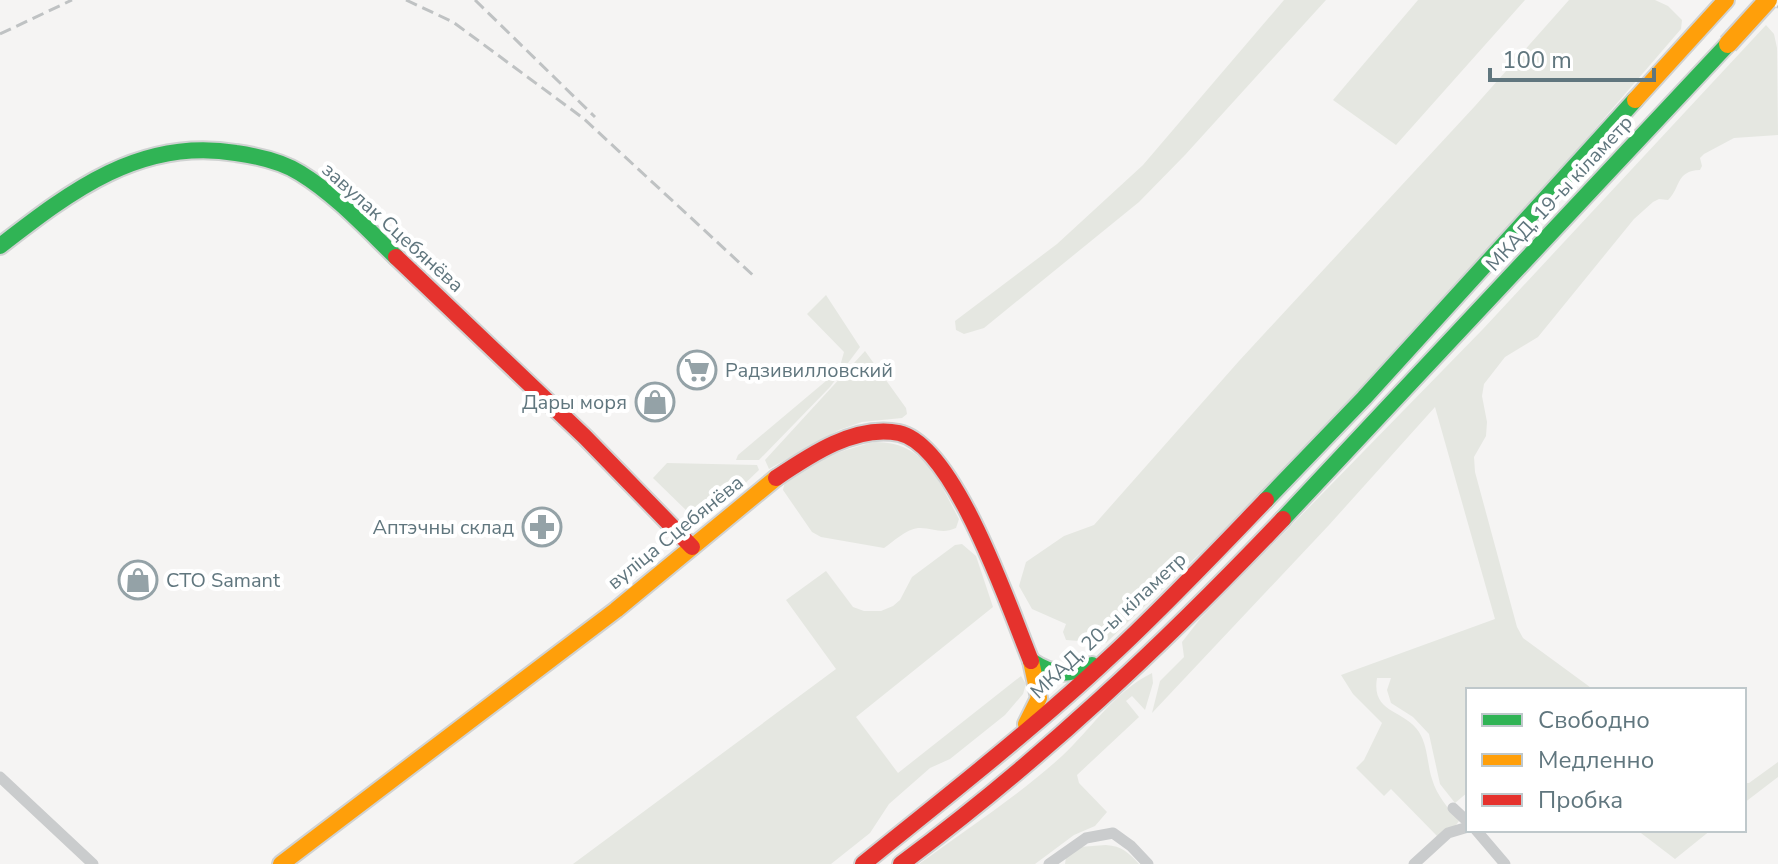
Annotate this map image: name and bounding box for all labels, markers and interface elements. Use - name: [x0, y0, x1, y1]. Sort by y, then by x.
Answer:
- scale bar: [1490, 32, 1654, 82]
- text: 100 m: [1502, 44, 1572, 76]
- street label: МКАД, 19-ы кіламетр: [1480, 110, 1639, 277]
- street label: завулак Сцебянёва: [316, 156, 469, 298]
- supermarket icon: Радзивилловский: [676, 349, 718, 391]
- place label: Радзивилловский: [725, 357, 893, 384]
- shop icon: Дары моря: [634, 381, 676, 423]
- place label: Дары моря: [522, 389, 627, 416]
- street label: вуліца Сцебянёва: [602, 469, 749, 596]
- pharmacy icon: Аптэчны склад: [521, 506, 563, 548]
- place label: Аптэчны склад: [372, 514, 514, 541]
- street label: МКАД, 20-ы кіламетр: [1025, 546, 1192, 705]
- shop icon: СТО Samant: [117, 559, 159, 601]
- place label: СТО Samant: [166, 567, 281, 594]
- legend: [1466, 688, 1746, 832]
- text: Свободно: [1538, 704, 1650, 736]
- text: Медленно: [1538, 744, 1654, 776]
- text: Пробка: [1538, 784, 1623, 816]

